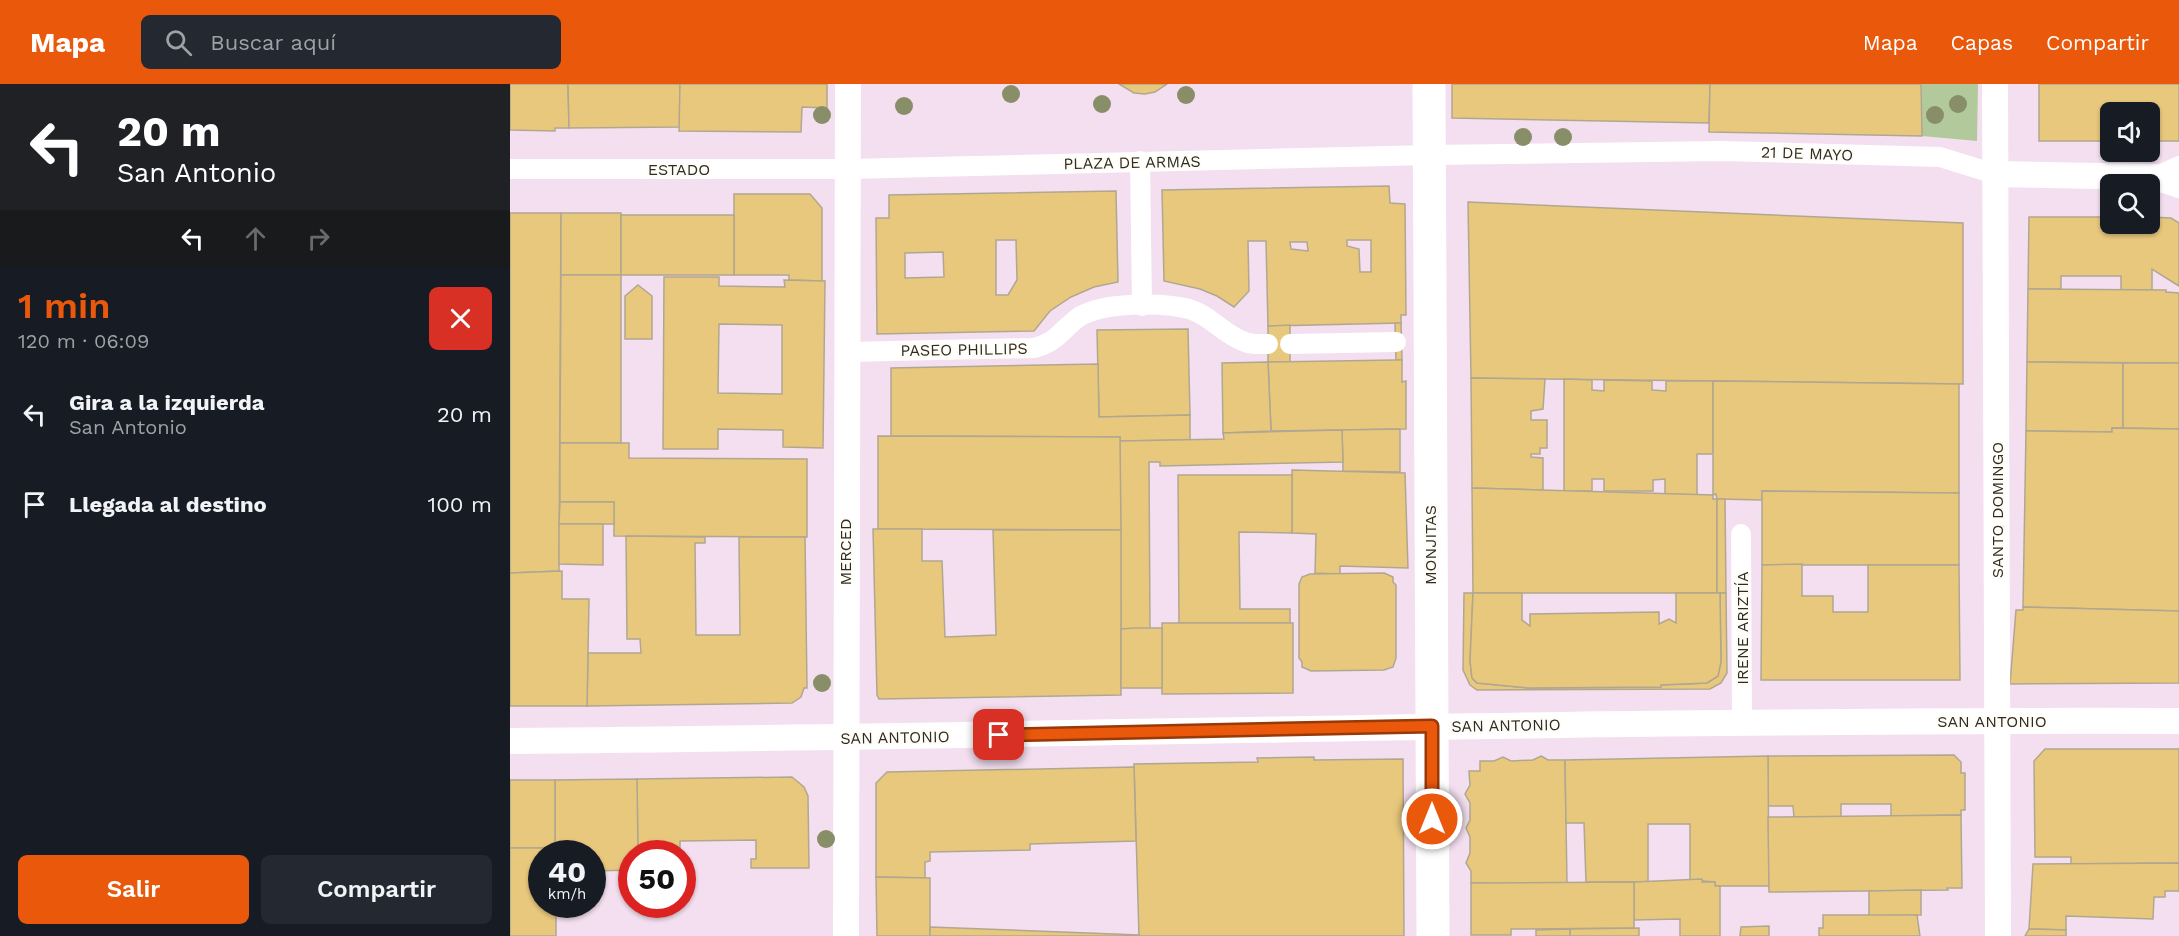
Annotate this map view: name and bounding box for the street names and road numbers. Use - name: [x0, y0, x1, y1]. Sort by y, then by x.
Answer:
- street label: 21 DE MAYO: [1761, 142, 1853, 165]
- street label: PLAZA DE ARMAS: [1063, 152, 1201, 173]
- street label: ESTADO: [648, 160, 710, 179]
- street label: PASEO PHILLIPS: [900, 339, 1028, 360]
- street label: SANTO DOMINGO: [1988, 442, 2007, 578]
- street label: MONJITAS: [1421, 505, 1440, 585]
- street label: MERCED: [836, 518, 855, 586]
- street label: IRENE ARIZTÍA: [1733, 571, 1752, 685]
- street label: SAN ANTONIO: [1937, 712, 2047, 731]
- street label: SAN ANTONIO: [1451, 715, 1561, 736]
- street label: SAN ANTONIO: [840, 727, 950, 748]

